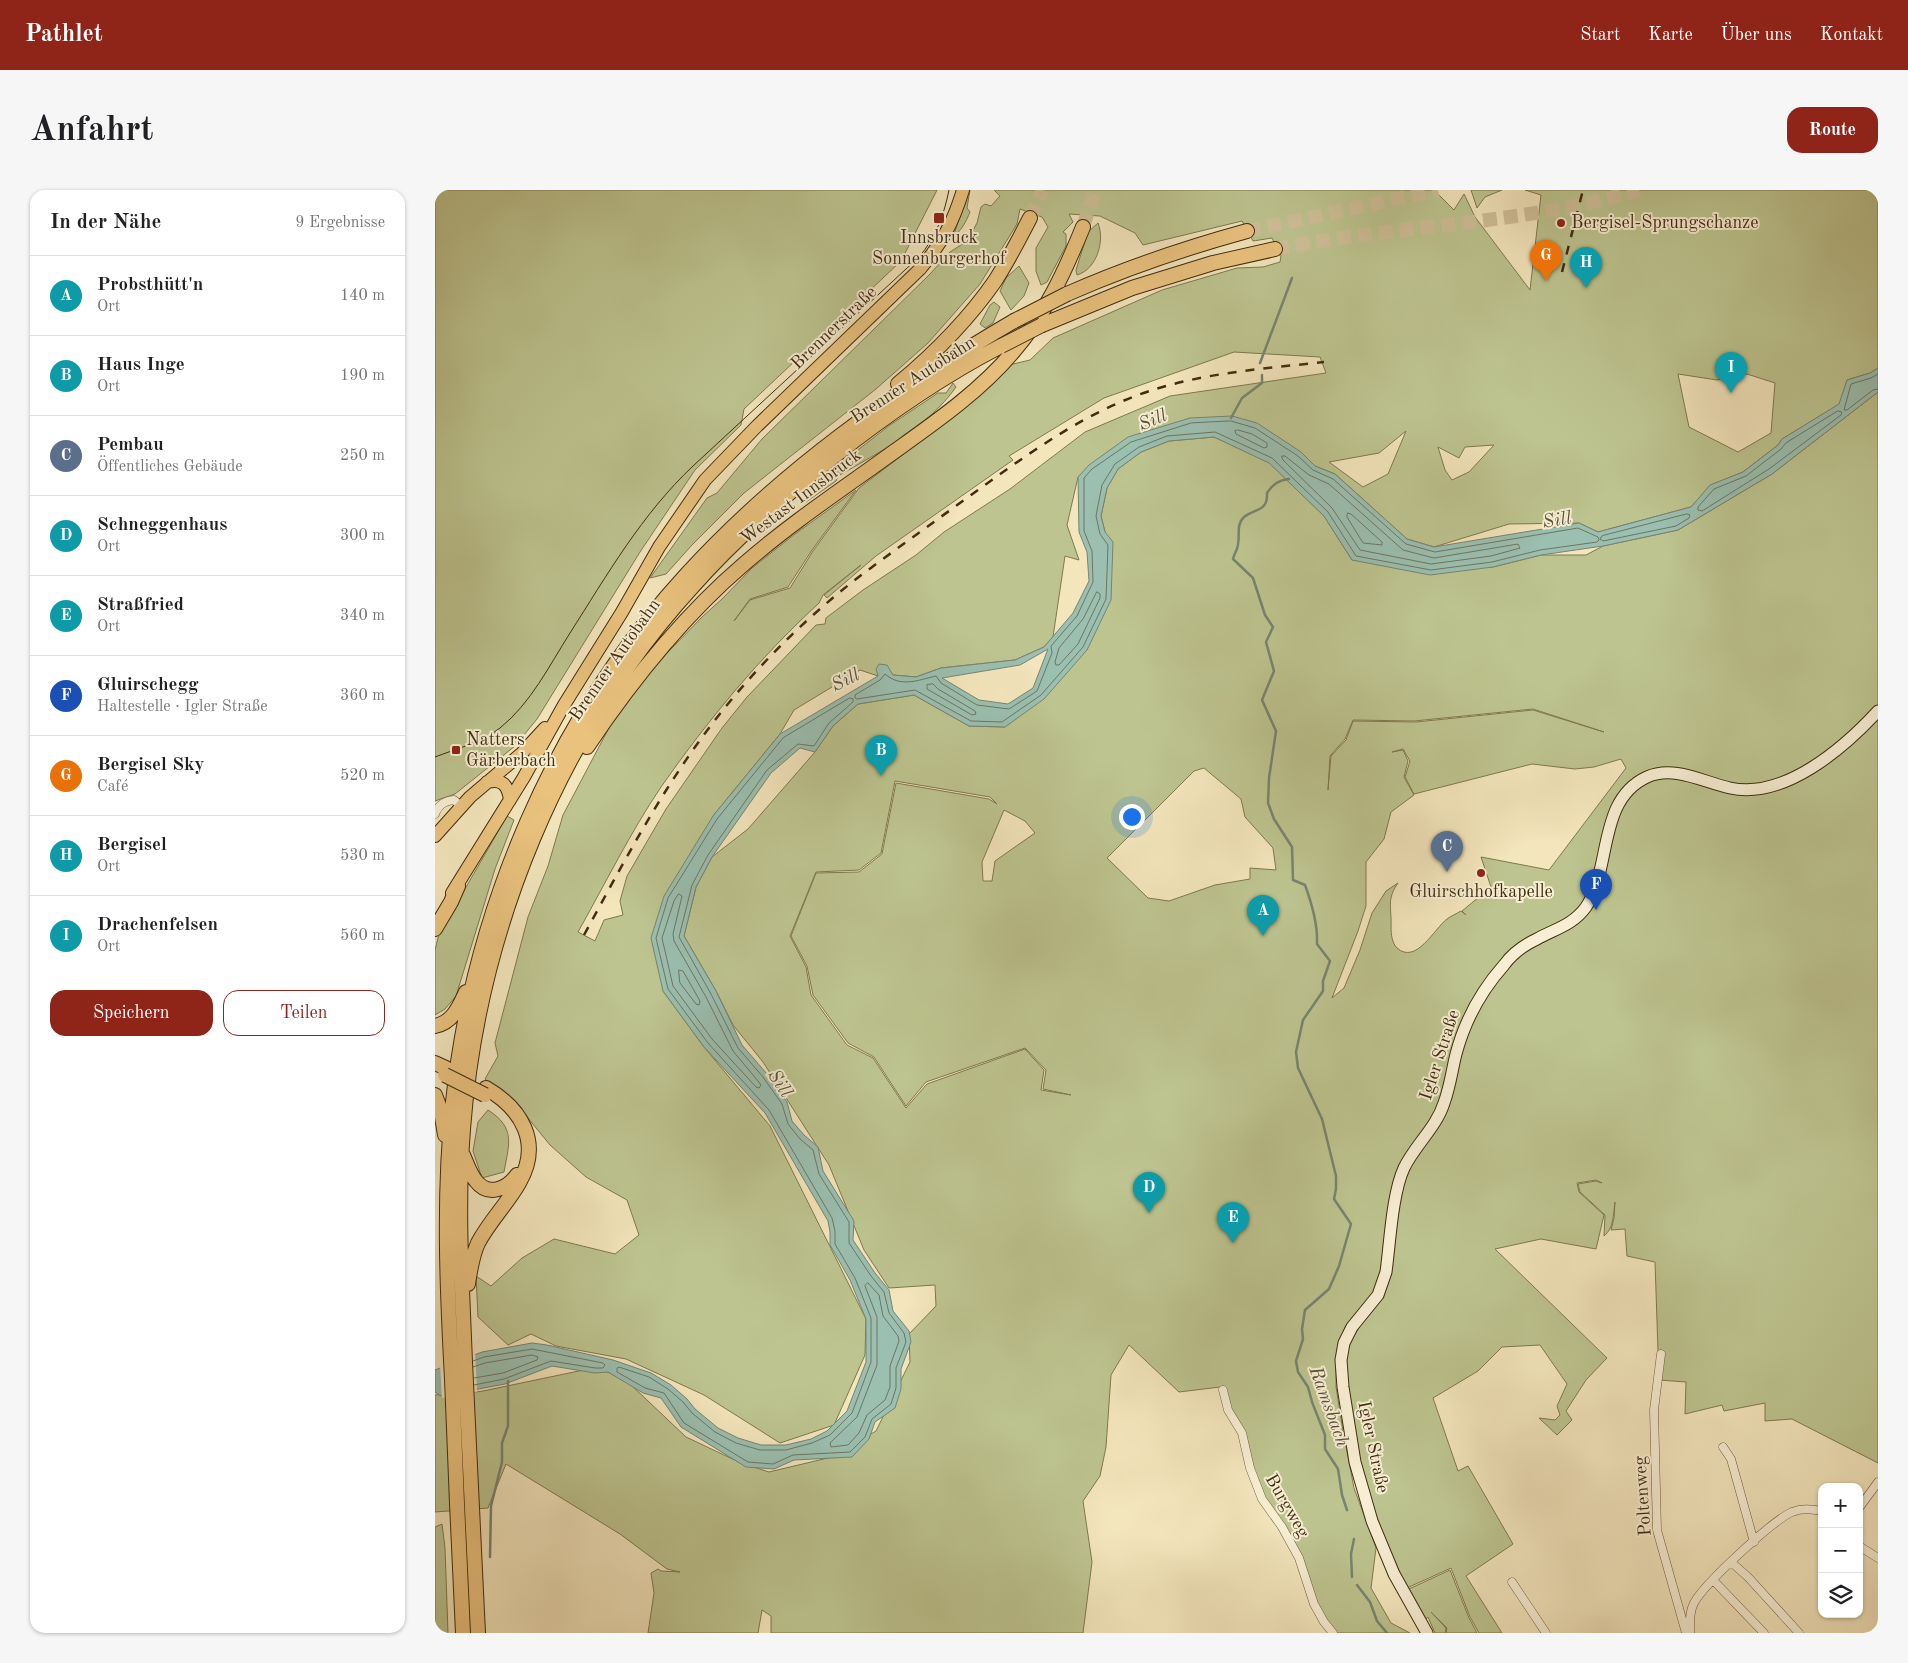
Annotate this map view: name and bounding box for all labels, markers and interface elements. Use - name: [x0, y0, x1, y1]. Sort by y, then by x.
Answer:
- text: Pathlet: [25, 23, 103, 47]
- text: Start: [1580, 26, 1620, 44]
- text: Karte: [1648, 26, 1693, 44]
- text: Über uns: [1721, 26, 1792, 44]
- text: Kontakt: [1820, 26, 1883, 44]
- button: Route: [1787, 107, 1878, 153]
- text: Anfahrt: [30, 113, 153, 148]
- marker: Innsbruck Sonnenburgerhof: [932, 211, 946, 225]
- text: In der Nähe: [50, 212, 161, 233]
- place label: Bergisel-Sprungschanze: [1571, 214, 1758, 232]
- text: 9 Ergebnisse: [295, 215, 385, 231]
- marker: Bergisel-Sprungschanze: [1555, 217, 1567, 229]
- place label: Innsbruck Sonnenburgerhof: [872, 229, 1007, 268]
- pin: G: [1530, 240, 1562, 281]
- pin: H: [1570, 247, 1602, 288]
- text: Probsthütt'n: [97, 276, 203, 295]
- street label: Brennerstraße: [788, 283, 880, 373]
- text: A: [60, 288, 72, 304]
- text: 140 m: [340, 288, 385, 304]
- text: Ort: [97, 299, 120, 315]
- street label: Brenner Autobahn: [848, 333, 979, 427]
- pin: I: [1715, 352, 1747, 393]
- text: Haus Inge: [97, 356, 185, 375]
- text: B: [60, 368, 72, 384]
- text: 190 m: [340, 368, 385, 384]
- text: Ort: [97, 379, 120, 395]
- water label: Sill: [1136, 407, 1171, 435]
- text: Pembau: [97, 436, 164, 455]
- street label: Westast Innsbruck: [737, 446, 865, 548]
- text: C: [61, 448, 71, 464]
- text: 250 m: [340, 448, 385, 464]
- text: Öffentliches Gebäude: [97, 459, 243, 475]
- water label: Sill: [1541, 509, 1573, 533]
- text: Schneggenhaus: [97, 516, 227, 535]
- text: D: [60, 528, 72, 544]
- text: 300 m: [340, 528, 385, 544]
- text: Ort: [97, 539, 120, 555]
- street label: Brenner Autobahn: [566, 595, 664, 724]
- text: Straßfried: [97, 596, 184, 615]
- text: E: [60, 608, 72, 624]
- text: 340 m: [340, 608, 385, 624]
- text: Ort: [97, 619, 120, 635]
- water label: Sill: [829, 666, 864, 696]
- text: Gluirschegg: [97, 676, 199, 695]
- text: F: [61, 688, 71, 704]
- text: 360 m: [340, 688, 385, 704]
- text: Haltestelle · Igler Straße: [97, 699, 268, 715]
- place label: Natters Gärberbach: [466, 731, 556, 770]
- pin: B: [865, 735, 897, 776]
- marker: Natters Gärberbach: [450, 744, 462, 756]
- text: Bergisel Sky: [97, 756, 205, 775]
- text: G: [60, 768, 72, 784]
- text: 520 m: [340, 768, 385, 784]
- text: Café: [97, 779, 128, 795]
- your location: [1119, 804, 1145, 830]
- pin: C: [1431, 831, 1463, 872]
- text: Bergisel: [97, 836, 167, 855]
- text: H: [59, 848, 73, 864]
- text: 530 m: [340, 848, 385, 864]
- text: Ort: [97, 859, 120, 875]
- marker: Gluirschhofkapelle: [1475, 867, 1487, 879]
- pin: F: [1580, 869, 1612, 910]
- place label: Gluirschhofkapelle: [1409, 883, 1553, 901]
- pin: A: [1247, 895, 1279, 936]
- text: Drachenfelsen: [97, 916, 218, 935]
- text: I: [62, 928, 70, 944]
- text: 560 m: [340, 928, 385, 944]
- text: Ort: [97, 939, 120, 955]
- button: Speichern: [50, 990, 213, 1036]
- button: Teilen: [223, 990, 385, 1036]
- street label: Igler Straße: [1417, 1008, 1463, 1102]
- water label: Sill: [763, 1067, 795, 1102]
- pin: D: [1133, 1172, 1165, 1213]
- pin: E: [1217, 1202, 1249, 1243]
- water label: Ramsbach: [1304, 1363, 1351, 1450]
- street label: Igler Straße: [1354, 1399, 1392, 1495]
- street label: Poltenweg: [1631, 1455, 1655, 1537]
- street label: Burgweg: [1262, 1471, 1312, 1541]
- map controls: [1818, 1483, 1863, 1618]
- button: +: [1818, 1483, 1863, 1528]
- button: −: [1818, 1528, 1863, 1573]
- button: layers: [1818, 1573, 1863, 1618]

